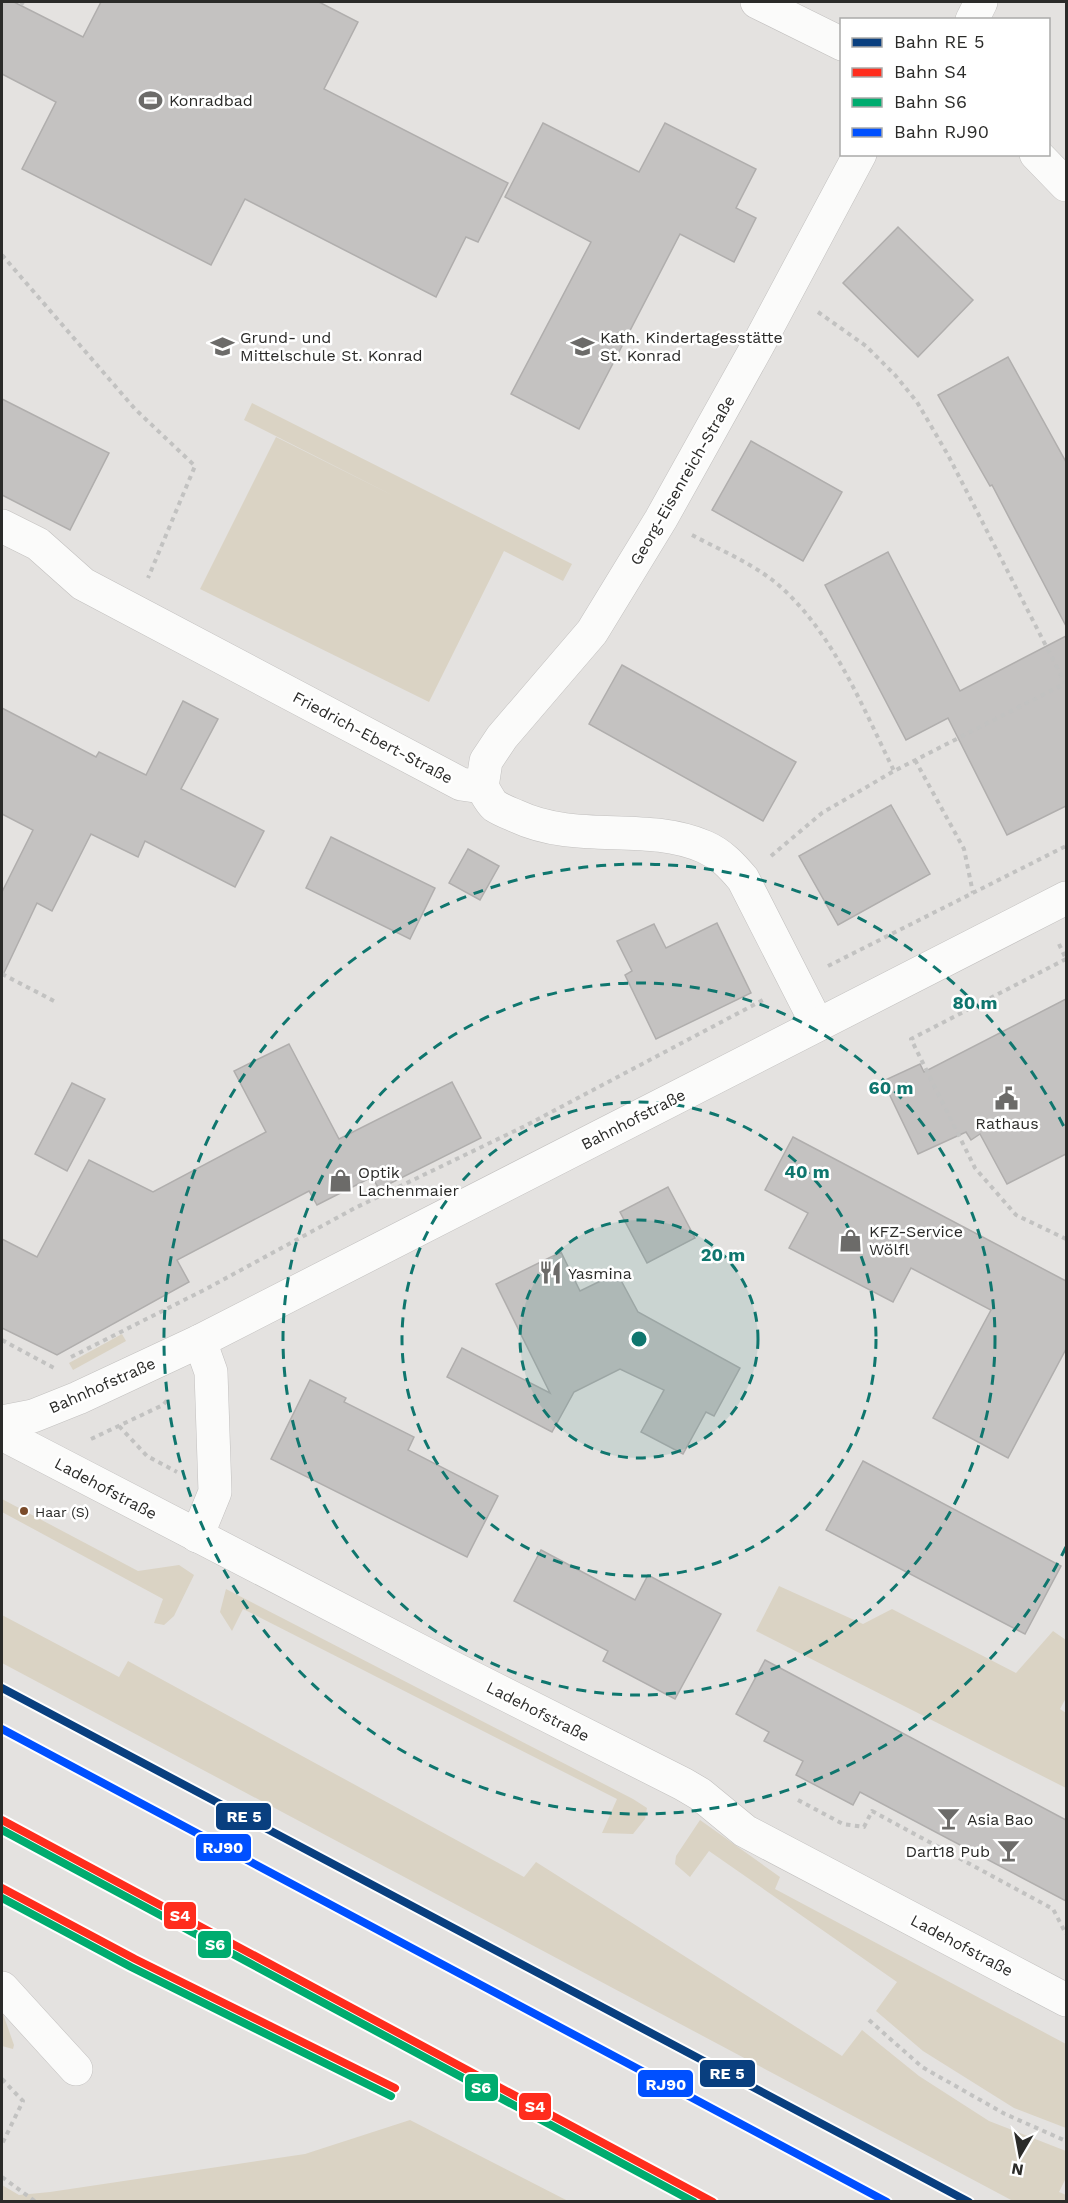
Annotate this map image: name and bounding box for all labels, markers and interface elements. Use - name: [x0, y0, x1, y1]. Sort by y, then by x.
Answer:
- legend: [840, 18, 1050, 156]
- text: Bahn RE 5: [894, 31, 984, 52]
- text: Bahn S4: [894, 61, 967, 82]
- sports icon: Konradbad: [138, 87, 164, 113]
- place label: Konradbad: [169, 91, 253, 110]
- text: Bahn S6: [894, 91, 967, 112]
- text: Bahn RJ90: [894, 121, 989, 142]
- place label: Grund- und Mittelschule St. Konrad: [240, 328, 423, 365]
- place label: Kath. Kindertagesstätte St. Konrad: [600, 328, 783, 365]
- school or university icon: Grund- und Mittelschule St. Konrad: [209, 333, 235, 359]
- school or university icon: Kath. Kindertagesstätte St. Konrad: [569, 333, 595, 359]
- street label: Georg-Eisenreich-Straße: [626, 392, 739, 569]
- street label: Friedrich-Ebert-Straße: [290, 687, 456, 788]
- text: 80 m: [953, 992, 997, 1013]
- text: 60 m: [869, 1077, 913, 1098]
- street label: Bahnhofstraße: [578, 1085, 689, 1154]
- public building icon: Rathaus: [994, 1085, 1020, 1111]
- place label: Rathaus: [975, 1114, 1039, 1133]
- text: 40 m: [784, 1161, 830, 1182]
- place label: Optik Lachenmaier: [358, 1163, 459, 1200]
- shop icon: Optik Lachenmaier: [327, 1168, 353, 1194]
- place label: KFZ-Service Wölfl: [869, 1222, 963, 1259]
- shop icon: KFZ-Service Wölfl: [838, 1227, 864, 1253]
- text: 20 m: [701, 1244, 745, 1265]
- restaurant icon: Yasmina: [537, 1260, 563, 1286]
- place label: Yasmina: [568, 1264, 632, 1283]
- centre of rings: [629, 1329, 649, 1349]
- street label: Bahnhofstraße: [46, 1353, 158, 1417]
- street label: Ladehofstraße: [51, 1453, 160, 1523]
- place label: Haar (S): [35, 1504, 89, 1520]
- marker: Haar (S): [18, 1505, 30, 1517]
- street label: Ladehofstraße: [483, 1677, 592, 1746]
- line badge: RE 5: [215, 1802, 272, 1831]
- bar icon: Asia Bao: [936, 1806, 962, 1832]
- text: RE 5: [226, 1807, 262, 1826]
- place label: Asia Bao: [967, 1810, 1033, 1829]
- line badge: RJ90: [195, 1833, 252, 1862]
- text: RJ90: [203, 1838, 243, 1857]
- bar icon: Dart18 Pub: [995, 1838, 1021, 1864]
- place label: Dart18 Pub: [905, 1842, 990, 1861]
- line badge: S4: [163, 1901, 197, 1930]
- text: S4: [170, 1906, 190, 1925]
- street label: Ladehofstraße: [907, 1910, 1016, 1980]
- line badge: S6: [197, 1930, 232, 1959]
- text: S6: [205, 1935, 225, 1954]
- line badge: RE 5: [699, 2059, 756, 2088]
- text: RE 5: [709, 2064, 745, 2083]
- line badge: RJ90: [637, 2069, 694, 2098]
- line badge: S6: [464, 2073, 499, 2102]
- text: RJ90: [646, 2075, 686, 2094]
- text: S6: [471, 2078, 491, 2097]
- line badge: S4: [518, 2092, 552, 2121]
- text: S4: [525, 2097, 545, 2116]
- north arrow: [990, 2125, 1050, 2185]
- text: N: [1010, 2159, 1025, 2180]

